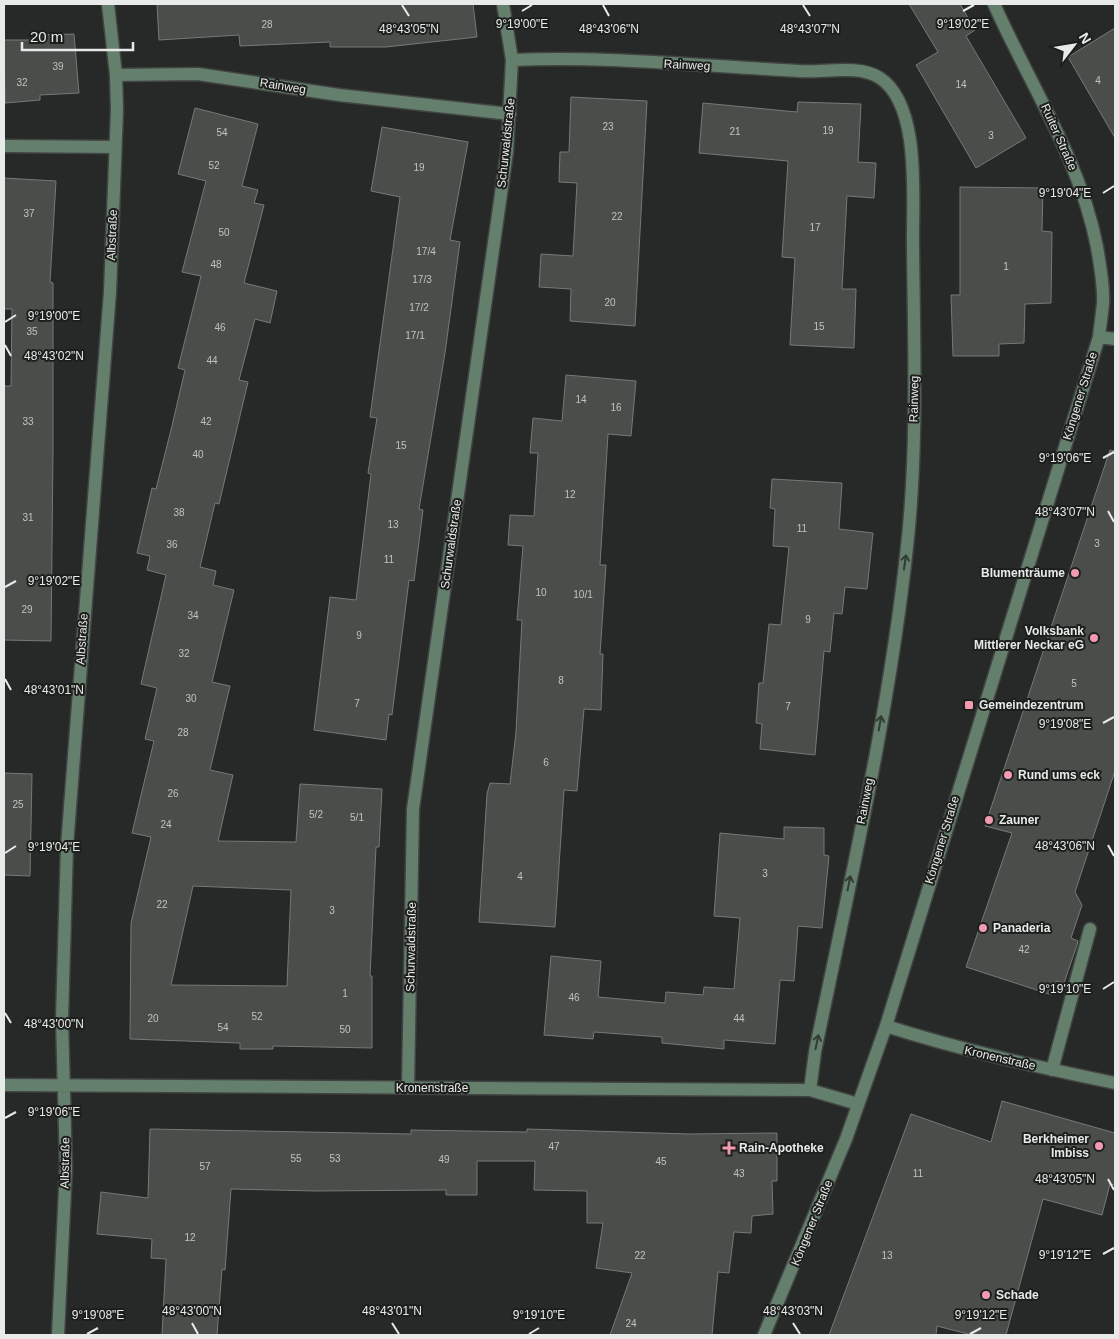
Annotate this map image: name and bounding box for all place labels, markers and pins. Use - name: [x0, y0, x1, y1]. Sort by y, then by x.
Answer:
- place label: Blumenträume: [981, 566, 1065, 580]
- marker: Blumenträume: [1069, 567, 1081, 579]
- place label: Volksbank Mittlerer Neckar eG: [974, 624, 1084, 652]
- marker: Volksbank Mittlerer Neckar eG: [1088, 632, 1100, 644]
- place label: Gemeindezentrum: [979, 698, 1084, 712]
- marker: Gemeindezentrum: [963, 699, 975, 711]
- place label: Rund ums eck: [1018, 768, 1100, 782]
- marker: Rund ums eck: [1002, 769, 1014, 781]
- place label: Zauner: [999, 813, 1039, 827]
- marker: Zauner: [983, 814, 995, 826]
- place label: Panaderia: [993, 921, 1051, 935]
- marker: Panaderia: [977, 922, 989, 934]
- place label: Berkheimer Imbiss: [1023, 1132, 1089, 1160]
- marker: Berkheimer Imbiss: [1093, 1140, 1105, 1152]
- place label: Rain-Apotheke: [739, 1141, 824, 1155]
- marker: Rain-Apotheke: [723, 1142, 735, 1154]
- place label: Schade: [996, 1288, 1039, 1302]
- marker: Schade: [980, 1289, 992, 1301]

